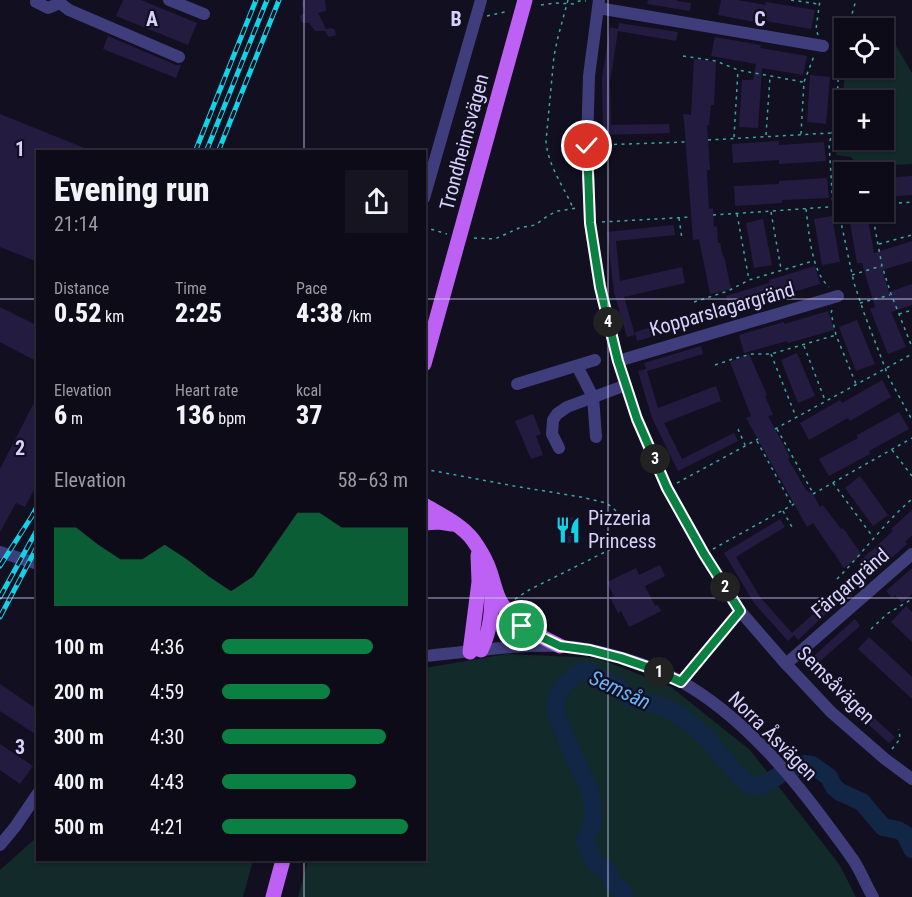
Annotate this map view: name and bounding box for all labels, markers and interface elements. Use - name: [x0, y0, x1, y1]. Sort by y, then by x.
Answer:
- text: A: [146, 7, 158, 31]
- text: B: [450, 7, 462, 31]
- text: C: [754, 7, 766, 31]
- map controls: [834, 18, 894, 222]
- button: locate: [834, 18, 894, 78]
- street label: Trondheimsvägen: [434, 71, 494, 213]
- button: +: [834, 90, 894, 150]
- pin: [561, 120, 612, 171]
- icon: check: [570, 129, 603, 162]
- text: 1: [15, 137, 25, 161]
- button: −: [834, 162, 894, 222]
- text: Evening run: [54, 170, 210, 209]
- button: share: [345, 170, 408, 233]
- text: 21:14: [54, 212, 98, 236]
- street label: Kopparslagargränd: [647, 277, 797, 341]
- text: Distance: [54, 279, 109, 298]
- text: Time: [175, 279, 207, 298]
- text: Pace: [296, 279, 327, 298]
- text: 0.52: [54, 298, 101, 328]
- text: 2:25: [175, 298, 222, 328]
- text: 4:38: [296, 298, 343, 328]
- text: km: [101, 307, 124, 326]
- text: /km: [343, 307, 372, 326]
- pin: 4: [593, 307, 623, 337]
- text: 4: [604, 312, 612, 331]
- text: Elevation: [54, 381, 112, 400]
- text: Heart rate: [175, 381, 238, 400]
- text: kcal: [296, 381, 322, 400]
- text: 6: [54, 400, 67, 430]
- text: 136: [175, 400, 215, 430]
- text: 37: [296, 400, 322, 430]
- text: m: [67, 409, 83, 428]
- text: bpm: [215, 409, 246, 428]
- text: 2: [15, 436, 25, 460]
- pin: 3: [640, 444, 670, 474]
- text: 3: [651, 449, 659, 468]
- text: Elevation: [54, 468, 126, 492]
- text: 58–63 m: [337, 468, 408, 492]
- place label: Pizzeria Princess: [588, 506, 656, 553]
- restaurant icon: Pizzeria Princess: [553, 515, 583, 545]
- street label: Färgargränd: [806, 543, 894, 623]
- pin: 2: [710, 572, 740, 602]
- text: 2: [721, 577, 729, 596]
- pin: [496, 600, 547, 651]
- icon: arrive: [505, 609, 538, 642]
- text: 100 m: [54, 635, 104, 659]
- text: 4:36: [150, 635, 184, 659]
- street label: Semsåvägen: [792, 641, 880, 729]
- pin: 1: [644, 657, 674, 687]
- text: 1: [655, 662, 663, 681]
- water label: Semsån: [586, 666, 654, 714]
- text: 200 m: [54, 680, 104, 704]
- text: 4:59: [150, 680, 184, 704]
- street label: Norra Åsvägen: [724, 687, 822, 785]
- text: 300 m: [54, 725, 104, 749]
- text: 4:30: [150, 725, 184, 749]
- text: 3: [15, 735, 25, 759]
- text: 400 m: [54, 770, 104, 794]
- text: 4:43: [150, 770, 184, 794]
- text: 500 m: [54, 815, 104, 839]
- text: 4:21: [150, 815, 184, 839]

